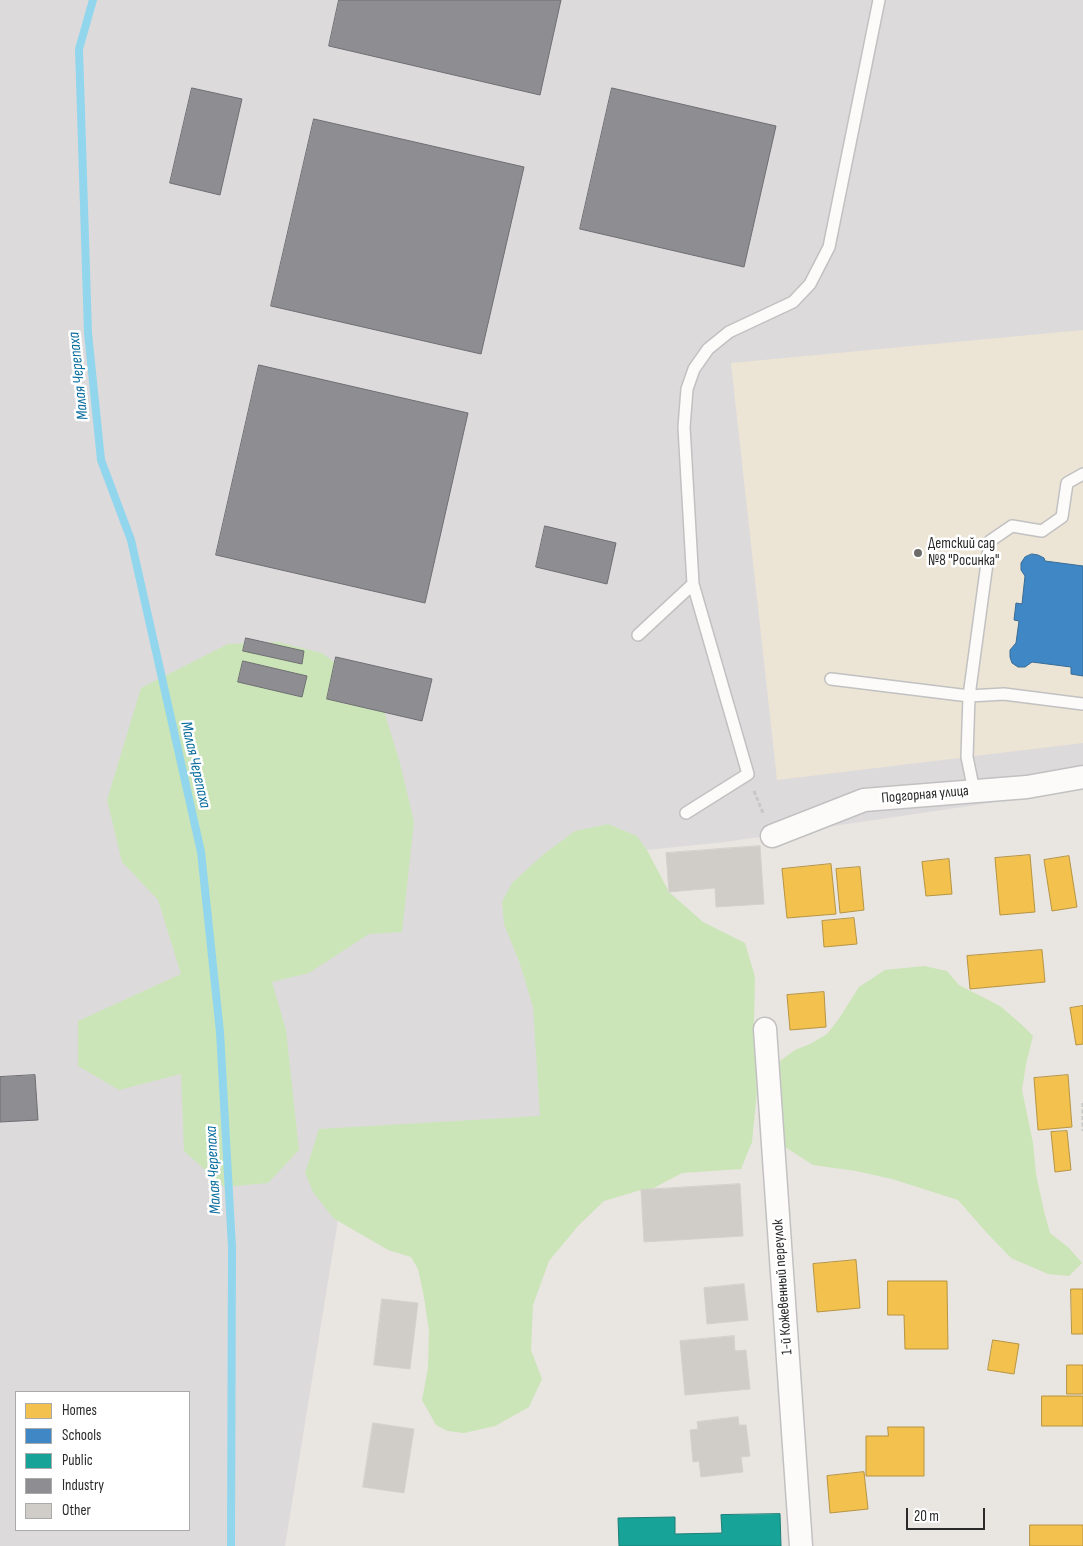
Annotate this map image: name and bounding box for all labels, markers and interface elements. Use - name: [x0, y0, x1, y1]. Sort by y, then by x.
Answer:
- water label: Малая Черепаха: [65, 331, 93, 421]
- place label: Детский сад №8 "Росинка": [928, 535, 999, 570]
- marker: Детский сад №8 "Росинка": [912, 547, 924, 559]
- water label: Малая Черепаха: [176, 720, 214, 810]
- street label: Подгорная улица: [881, 782, 969, 808]
- water label: Малая Черепаха: [202, 1125, 226, 1215]
- street label: 1-й Кожевенный переулок: [769, 1219, 797, 1355]
- legend: [15, 1391, 190, 1531]
- text: Homes: [62, 1401, 97, 1420]
- text: Schools: [62, 1426, 101, 1445]
- text: Public: [62, 1451, 93, 1470]
- text: Industry: [62, 1476, 104, 1495]
- scale bar: [908, 1498, 987, 1530]
- text: Other: [62, 1501, 91, 1520]
- text: 20 m: [914, 1507, 939, 1526]

